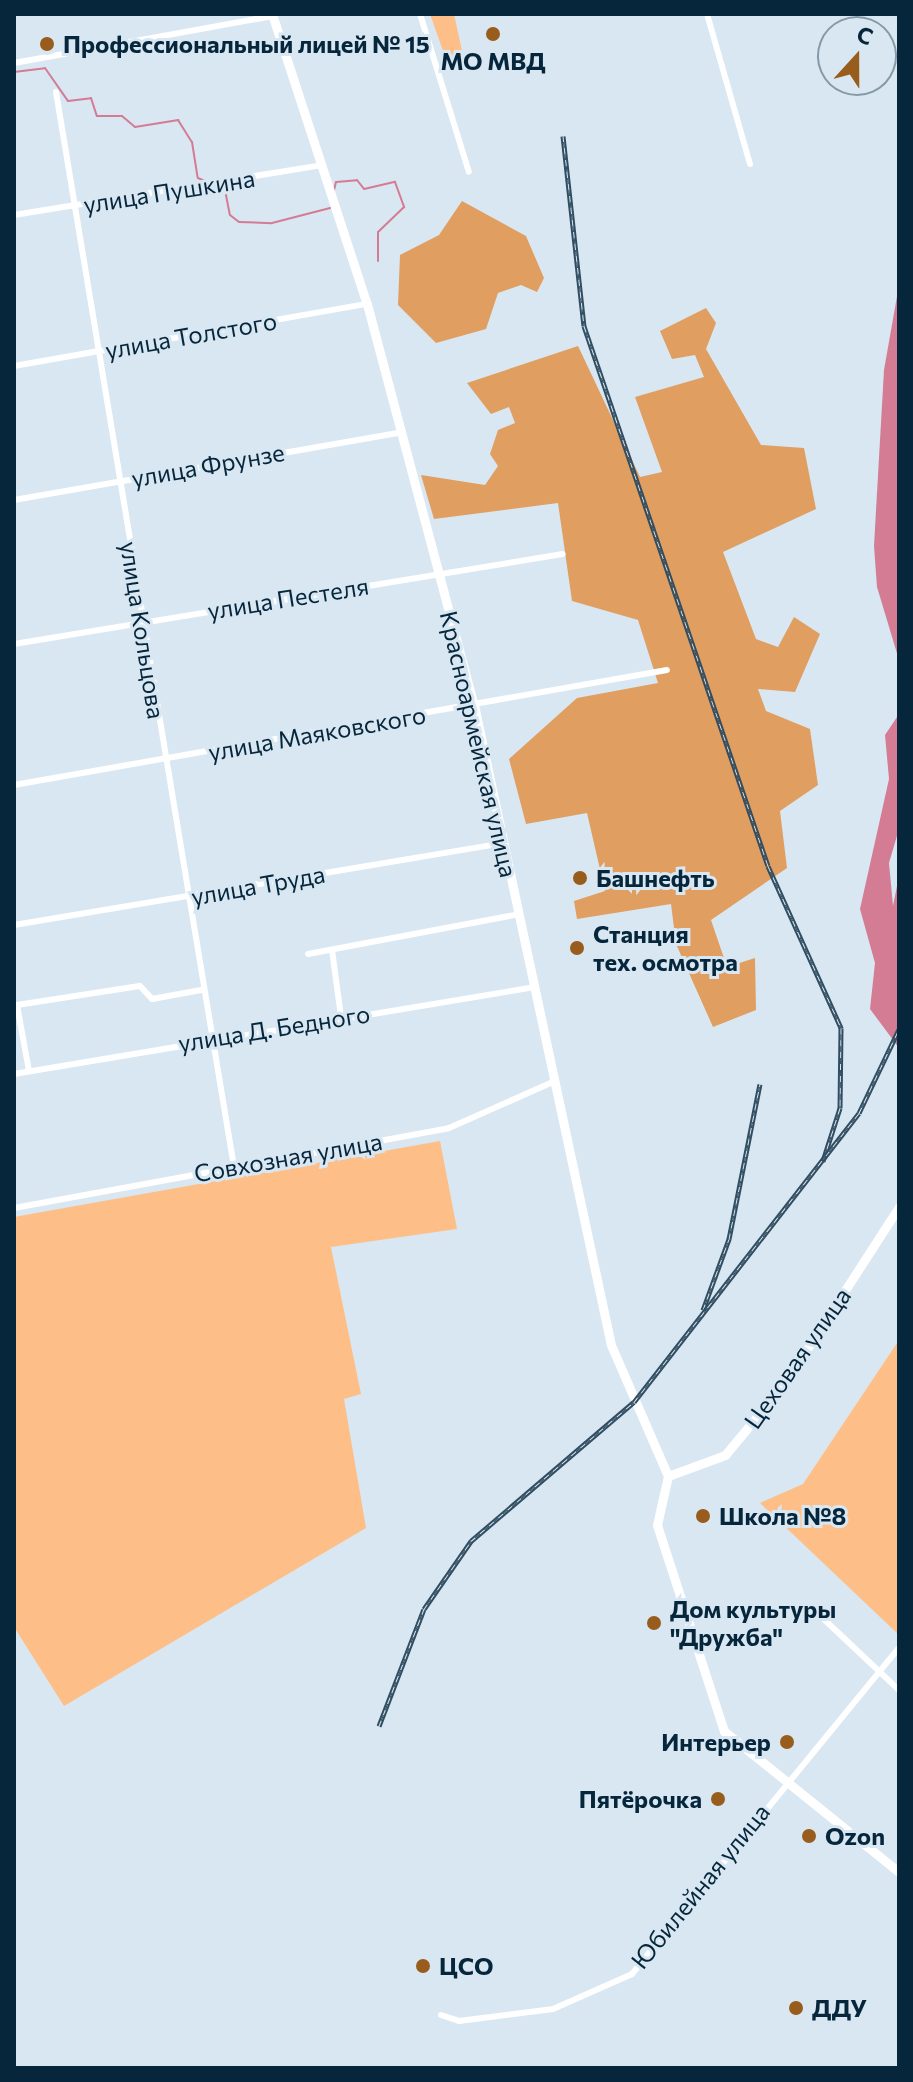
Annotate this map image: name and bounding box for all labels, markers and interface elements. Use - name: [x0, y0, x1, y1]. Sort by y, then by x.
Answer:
- north arrow: [817, 16, 897, 96]
- text: С: [853, 20, 877, 50]
- marker: МО МВД: [484, 25, 502, 43]
- place label: Профессиональный лицей № 15: [63, 30, 430, 58]
- marker: Профессиональный лицей № 15: [38, 35, 56, 53]
- place label: МО МВД: [440, 47, 546, 75]
- street label: улица Пушкина: [81, 163, 257, 219]
- street label: улица Толстого: [103, 306, 279, 364]
- street label: улица Фрунзе: [129, 437, 287, 493]
- street label: улица Кольцова: [115, 539, 171, 721]
- street label: улица Пестеля: [205, 571, 371, 625]
- street label: Красноармейская улица: [434, 608, 524, 880]
- street label: улица Маяковского: [206, 700, 428, 766]
- street label: улица Труда: [189, 859, 327, 911]
- place label: Башнефть: [596, 864, 715, 892]
- marker: Башнефть: [571, 869, 589, 887]
- place label: Станция тех. осмотра: [593, 920, 738, 976]
- marker: Станция тех. осмотра: [568, 939, 586, 957]
- street label: улица Д. Бедного: [176, 999, 372, 1057]
- street label: Совхозная улица: [192, 1126, 384, 1188]
- street label: Цеховая улица: [738, 1282, 856, 1434]
- place label: Школа №8: [719, 1502, 846, 1530]
- marker: Школа №8: [694, 1507, 712, 1525]
- place label: Дом культуры "Дружба": [670, 1595, 836, 1651]
- marker: Дом культуры "Дружба": [645, 1614, 663, 1632]
- place label: Интерьер: [661, 1728, 771, 1756]
- marker: Интерьер: [778, 1733, 796, 1751]
- place label: Пятёрочка: [579, 1785, 702, 1813]
- marker: Пятёрочка: [709, 1790, 727, 1808]
- street label: Юбилейная улица: [625, 1798, 775, 1974]
- place label: Ozon: [825, 1822, 885, 1850]
- marker: Ozon: [800, 1827, 818, 1845]
- place label: ЦСО: [439, 1952, 494, 1980]
- marker: ЦСО: [414, 1957, 432, 1975]
- place label: ДДУ: [812, 1994, 867, 2022]
- marker: ДДУ: [787, 1999, 805, 2017]

